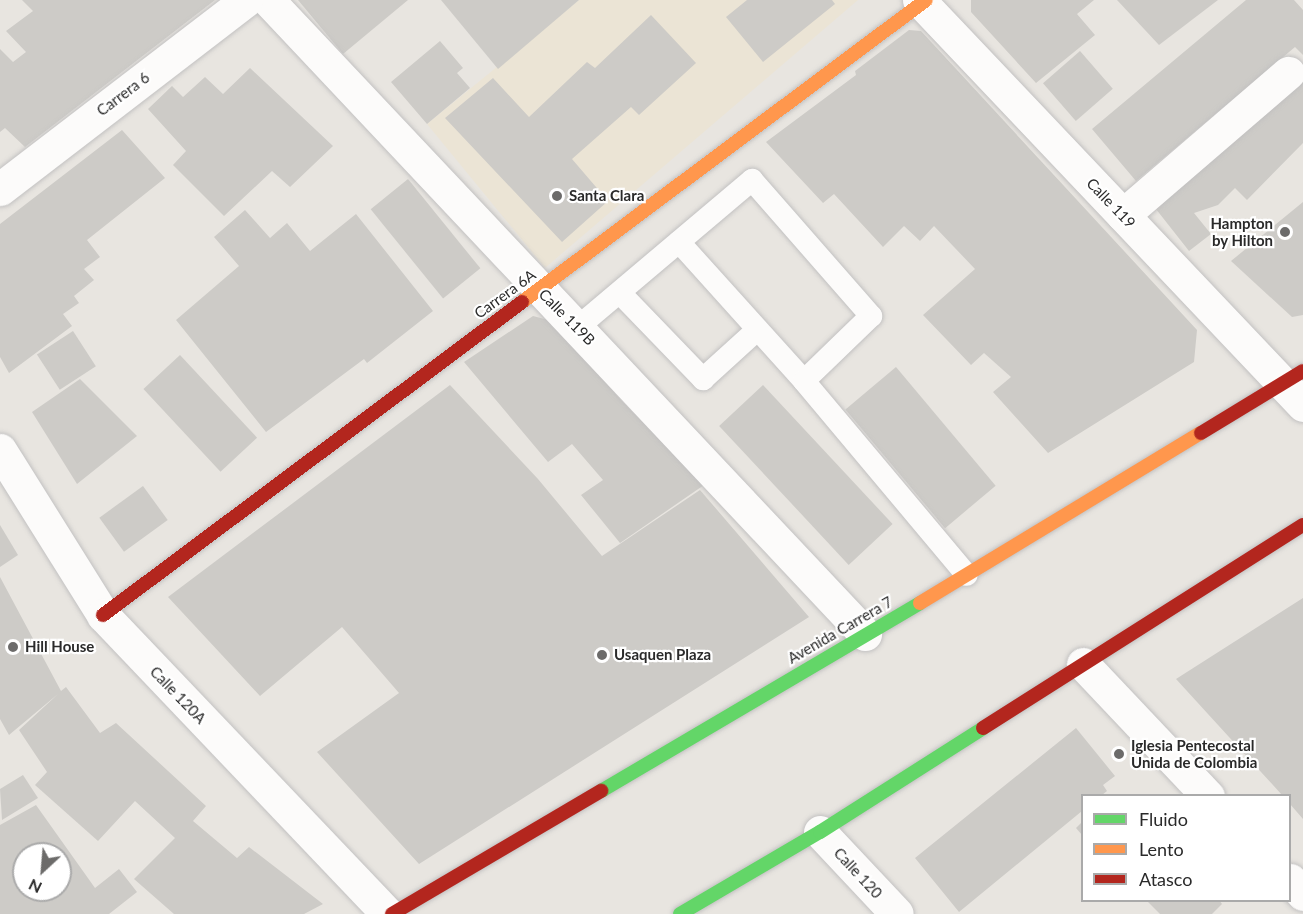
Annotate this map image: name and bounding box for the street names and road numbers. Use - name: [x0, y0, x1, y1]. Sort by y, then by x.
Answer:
- street label: Carrera 6: [93, 68, 153, 120]
- street label: Calle 119: [1083, 174, 1139, 232]
- street label: Carrera 6A: [471, 266, 539, 322]
- street label: Calle 119B: [535, 285, 599, 349]
- street label: Avenida Carrera 7: [784, 593, 896, 667]
- street label: Calle 120A: [146, 663, 210, 727]
- street label: Calle 120: [830, 844, 886, 902]

